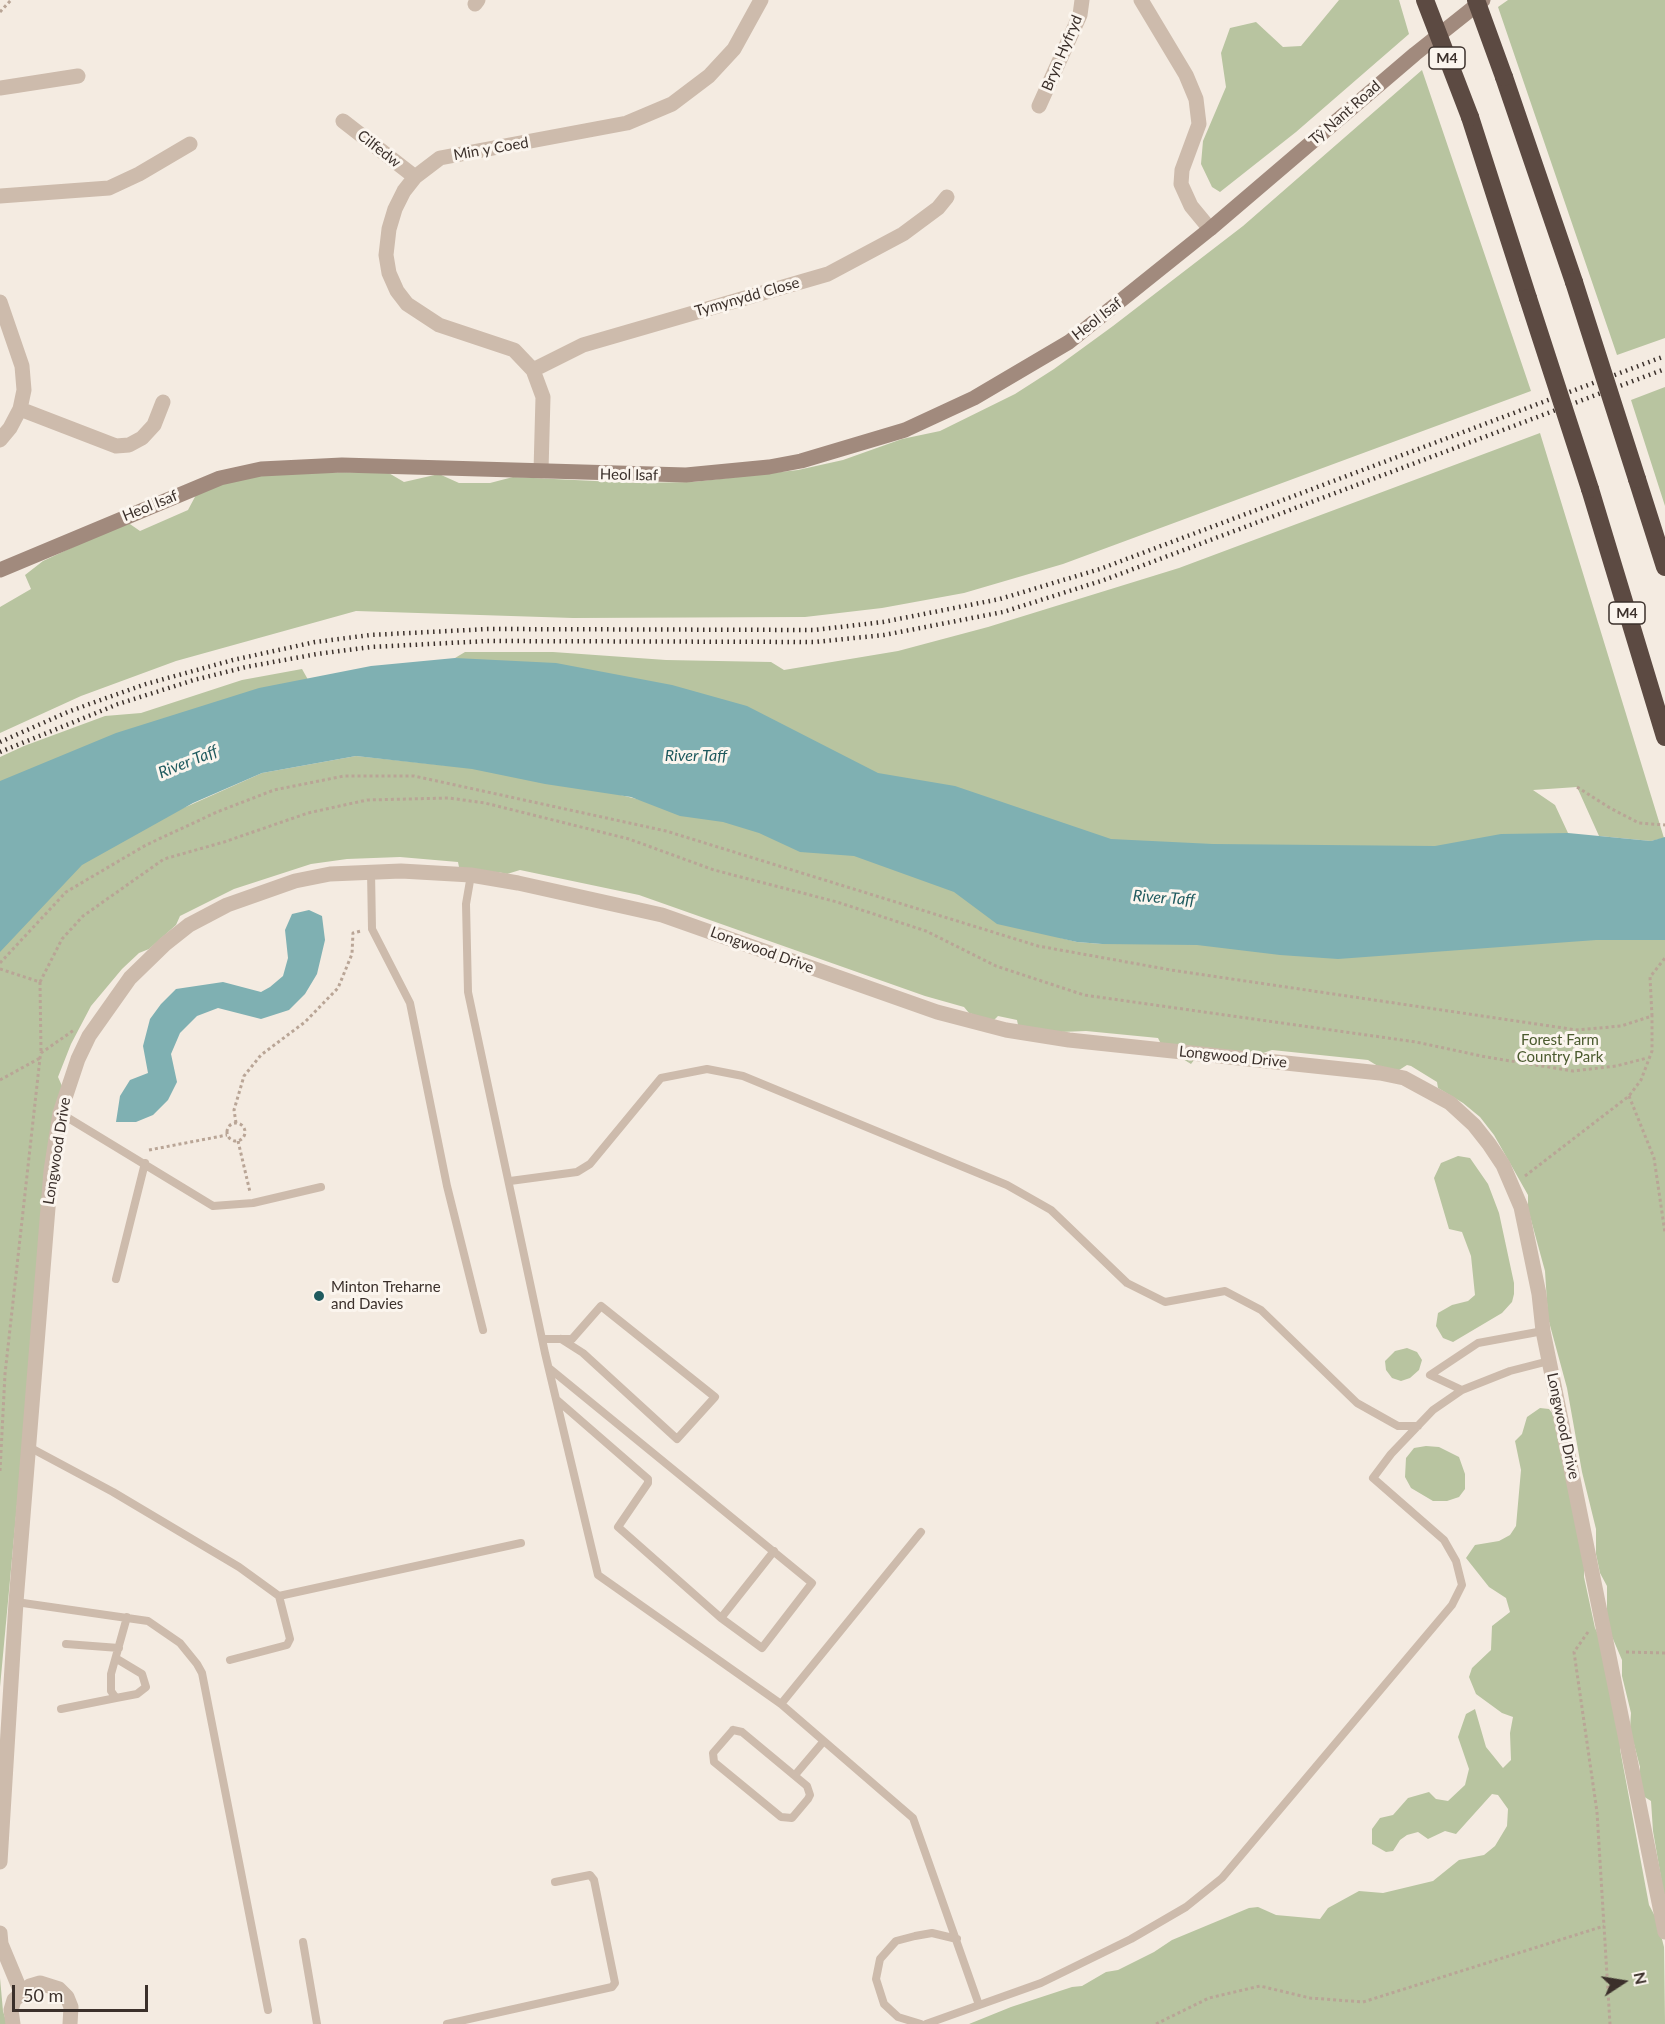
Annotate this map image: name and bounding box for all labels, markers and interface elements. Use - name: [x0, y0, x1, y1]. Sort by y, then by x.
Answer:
- street label: Bryn Hyfryd: [1038, 12, 1086, 94]
- road number: M4: [1429, 47, 1465, 69]
- street label: Tŷ Nant Road: [1306, 77, 1384, 149]
- street label: Cilfedw: [354, 126, 404, 172]
- street label: Min y Coed: [452, 134, 530, 164]
- street label: Tymynydd Close: [693, 273, 801, 321]
- street label: Heol Isaf: [1069, 294, 1125, 344]
- street label: Heol Isaf: [600, 465, 658, 485]
- street label: Heol Isaf: [120, 487, 180, 525]
- road number: M4: [1609, 602, 1645, 624]
- water label: River Taff: [156, 741, 220, 783]
- water label: River Taff: [665, 746, 727, 766]
- water label: River Taff: [1132, 886, 1196, 910]
- street label: Longwood Drive: [708, 923, 816, 977]
- park label: Forest Farm Country Park: [1517, 1031, 1603, 1066]
- street label: Longwood Drive: [1178, 1042, 1288, 1072]
- street label: Longwood Drive: [40, 1096, 74, 1206]
- place label: Minton Treharne and Davies: [331, 1278, 441, 1313]
- marker: Minton Treharne and Davies: [312, 1289, 326, 1303]
- street label: Longwood Drive: [1543, 1371, 1583, 1481]
- north arrow: [1593, 1952, 1653, 2012]
- text: N: [1631, 1970, 1652, 1986]
- scale bar: [15, 1973, 152, 2011]
- text: 50 m: [23, 1984, 63, 2006]

